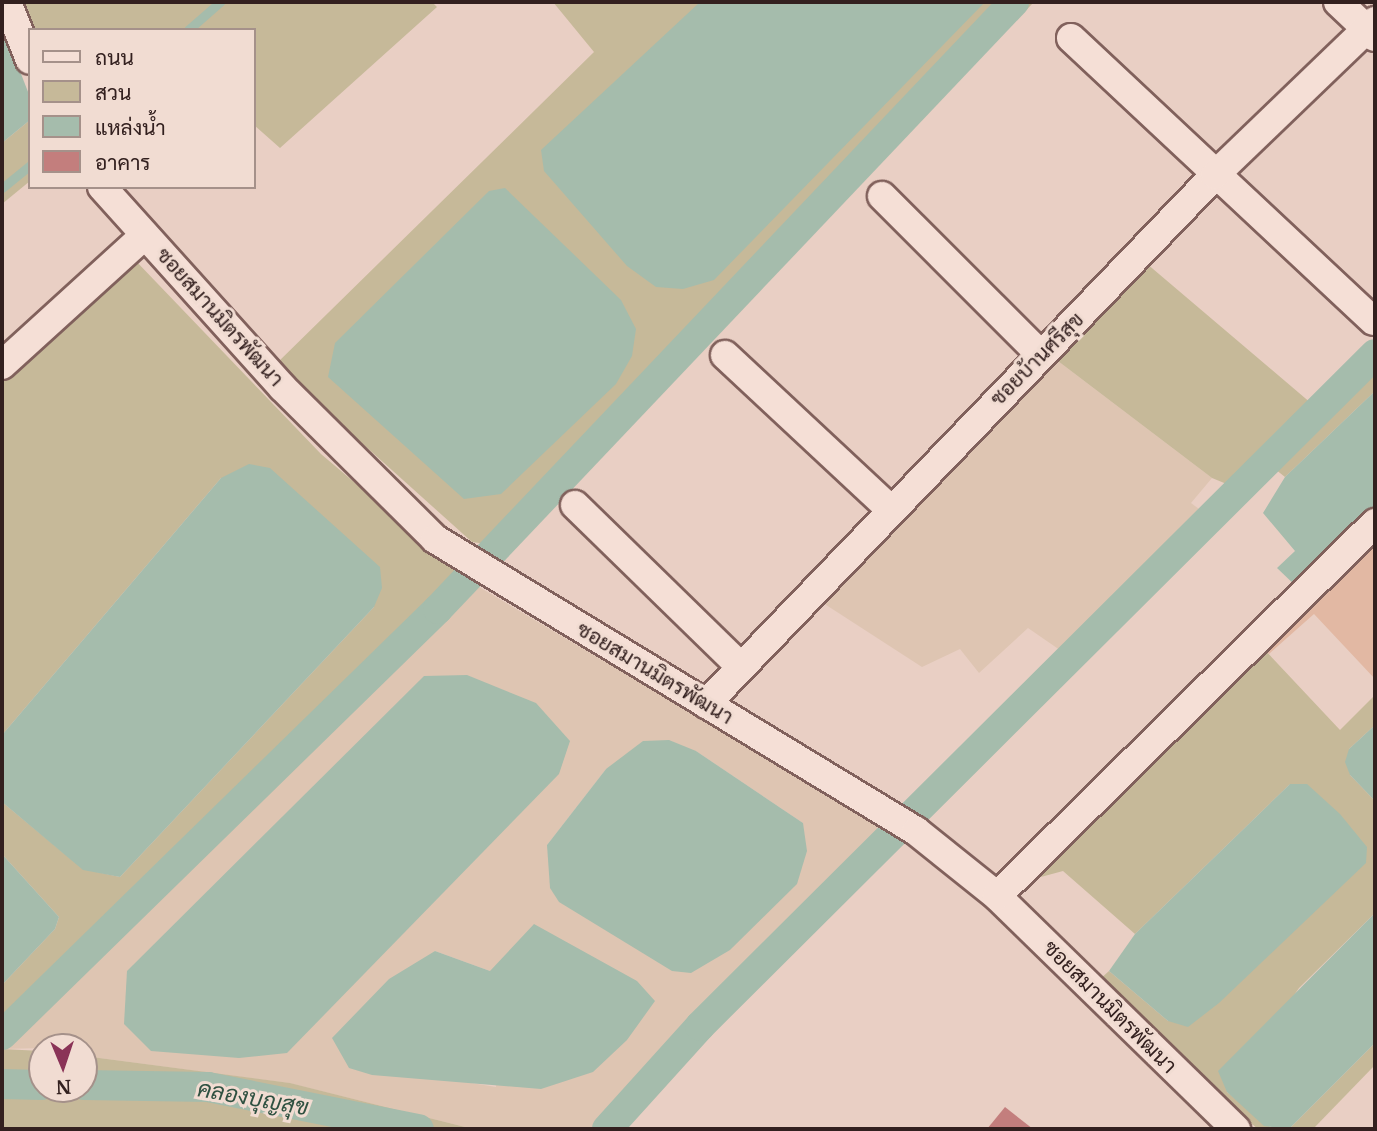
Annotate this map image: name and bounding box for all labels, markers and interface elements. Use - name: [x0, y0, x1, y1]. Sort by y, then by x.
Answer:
- legend: [28, 28, 256, 189]
- text: ถนน: [95, 44, 134, 71]
- text: สวน: [95, 79, 131, 106]
- text: แหล่งน้ำ: [95, 114, 166, 141]
- text: อาคาร: [95, 149, 151, 176]
- street label: ซอยสมานมิตรพัฒนา: [151, 242, 289, 392]
- street label: ซอยบ้านศรีสุข: [985, 307, 1089, 411]
- street label: ซอยสมานมิตรพัฒนา: [572, 616, 738, 730]
- street label: ซอยสมานมิตรพัฒนา: [1038, 935, 1182, 1079]
- north arrow: [28, 1033, 98, 1103]
- text: N: [56, 1075, 72, 1099]
- water label: คลองบุญสุข: [195, 1075, 311, 1121]

